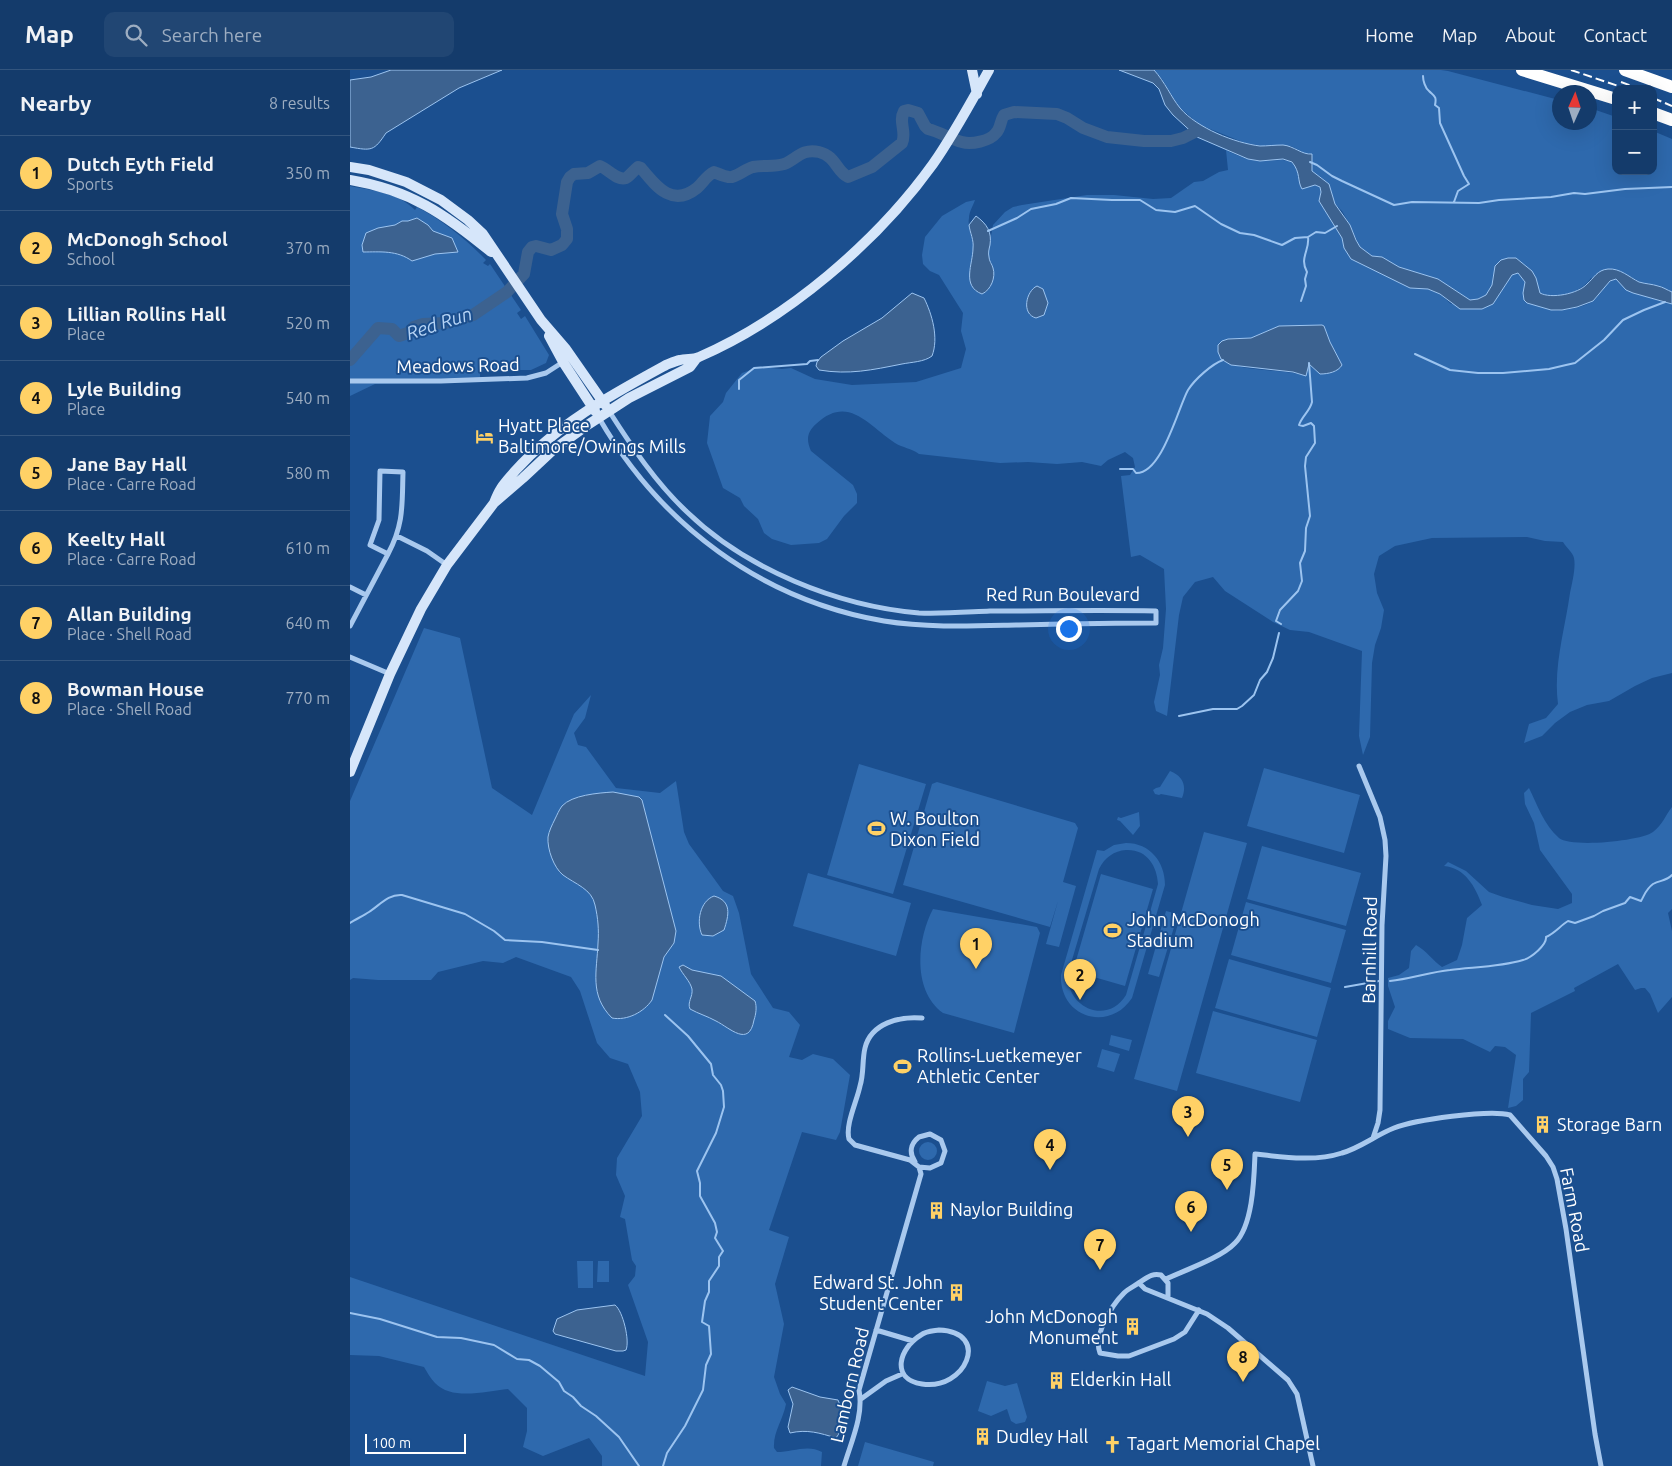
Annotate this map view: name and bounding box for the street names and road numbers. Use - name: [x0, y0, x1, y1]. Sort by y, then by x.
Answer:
- street label: Meadows Road: [396, 354, 520, 376]
- street label: Red Run Boulevard: [986, 584, 1140, 604]
- street label: Barnhill Road: [1358, 896, 1380, 1004]
- street label: Farm Road: [1557, 1166, 1593, 1254]
- street label: Lamborn Road: [826, 1325, 872, 1444]

